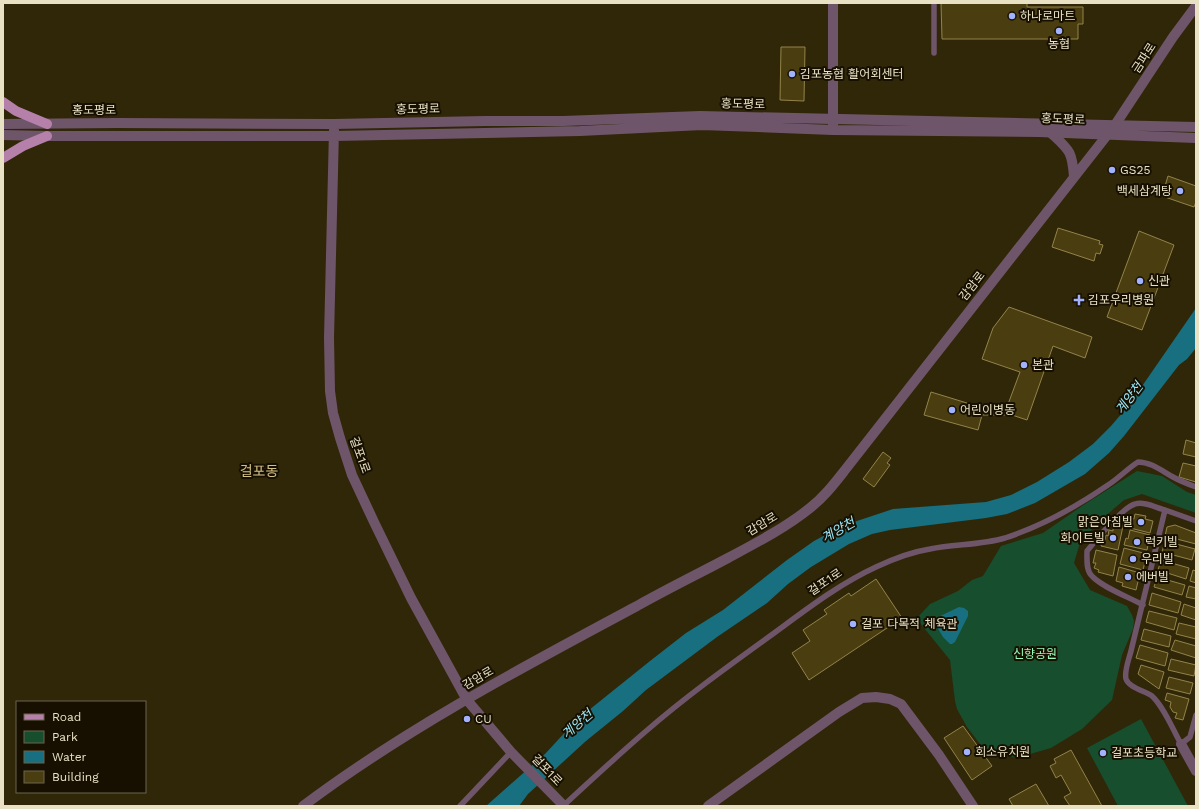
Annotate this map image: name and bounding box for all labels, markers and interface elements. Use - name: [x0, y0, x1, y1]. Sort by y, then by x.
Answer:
- place label: 하나로마트: [1020, 9, 1075, 23]
- marker: 하나로마트: [1007, 11, 1017, 21]
- marker: 농협: [1054, 26, 1064, 36]
- place label: 농협: [1048, 37, 1070, 51]
- street label: 금파로: [1129, 40, 1159, 76]
- place label: 김포농협 활어회센터: [800, 67, 903, 81]
- marker: 김포농협 활어회센터: [787, 69, 797, 79]
- street label: 홍도평로: [721, 97, 765, 111]
- street label: 홍도평로: [396, 102, 440, 116]
- street label: 홍도평로: [72, 103, 116, 117]
- street label: 홍도평로: [1041, 111, 1085, 127]
- place label: GS25: [1120, 163, 1150, 177]
- marker: GS25: [1107, 165, 1117, 175]
- place label: 백세삼계탕: [1117, 184, 1172, 198]
- marker: 백세삼계탕: [1175, 186, 1185, 196]
- street label: 감암로: [956, 269, 988, 303]
- place label: 신관: [1148, 274, 1170, 288]
- marker: 신관: [1135, 276, 1145, 286]
- place label: 김포우리병원: [1088, 293, 1154, 307]
- marker: 김포우리병원: [1073, 294, 1085, 306]
- place label: 본관: [1032, 358, 1054, 372]
- marker: 본관: [1019, 360, 1029, 370]
- water label: 계양천: [1112, 378, 1146, 417]
- place label: 어린이병동: [960, 403, 1015, 417]
- marker: 어린이병동: [947, 405, 957, 415]
- street label: 걸포1로: [347, 435, 373, 475]
- district label: 걸포동: [240, 463, 278, 479]
- street label: 감암로: [744, 509, 780, 539]
- water label: 계양천: [819, 514, 858, 545]
- place label: 맑은아침빌: [1078, 515, 1133, 529]
- marker: 맑은아침빌: [1136, 517, 1146, 527]
- place label: 화이트빌: [1061, 531, 1105, 545]
- marker: 화이트빌: [1108, 533, 1118, 543]
- place label: 럭키빌: [1145, 535, 1178, 549]
- marker: 럭키빌: [1132, 537, 1142, 547]
- place label: 우리빌: [1141, 552, 1174, 566]
- marker: 우리빌: [1128, 554, 1138, 564]
- street label: 걸포1로: [805, 566, 845, 598]
- place label: 에버빌: [1136, 570, 1169, 584]
- marker: 에버빌: [1123, 572, 1133, 582]
- place label: 걸포 다목적 체육관: [861, 617, 958, 631]
- marker: 걸포 다목적 체육관: [848, 619, 858, 629]
- park label: 신향공원: [1013, 647, 1057, 661]
- street label: 감암로: [460, 664, 496, 692]
- legend: [16, 701, 146, 793]
- water label: 계양천: [559, 706, 596, 741]
- text: Road: [52, 710, 81, 724]
- place label: CU: [475, 712, 492, 726]
- marker: CU: [462, 714, 472, 724]
- text: Park: [52, 730, 78, 744]
- place label: 회소유치원: [975, 745, 1030, 759]
- place label: 걸포초등학교: [1111, 746, 1177, 760]
- marker: 회소유치원: [962, 747, 972, 757]
- marker: 걸포초등학교: [1098, 748, 1108, 758]
- text: Water: [52, 750, 87, 764]
- street label: 걸포1로: [529, 752, 565, 788]
- text: Building: [52, 770, 99, 784]

